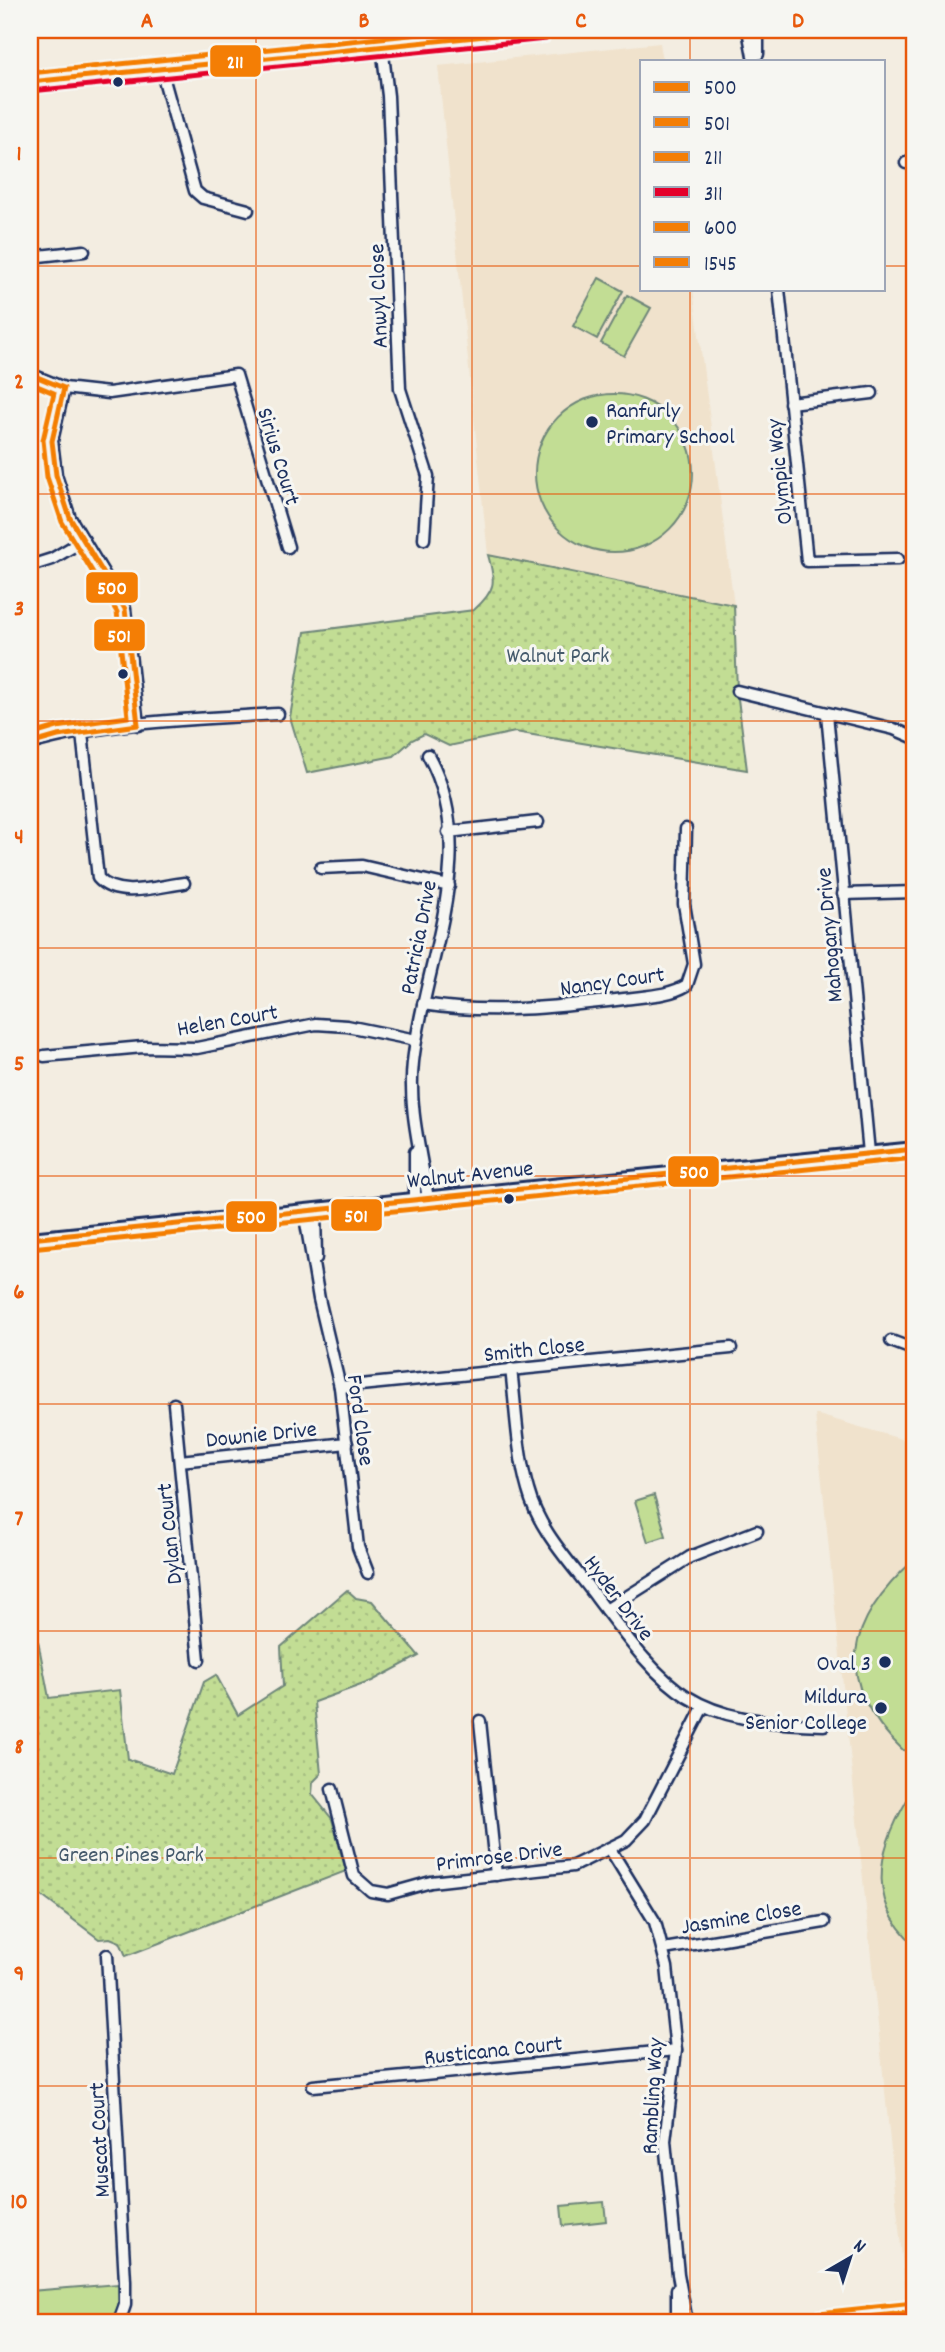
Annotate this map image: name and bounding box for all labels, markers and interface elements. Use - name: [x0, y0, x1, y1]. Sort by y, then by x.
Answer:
- text: A: [141, 6, 153, 39]
- text: B: [359, 6, 370, 39]
- text: C: [575, 6, 587, 39]
- text: D: [792, 6, 804, 39]
- line badge: 211: [209, 44, 262, 78]
- text: 211: [227, 51, 243, 78]
- legend: [640, 60, 886, 290]
- unlabelled marker: [111, 75, 125, 89]
- text: 500: [704, 75, 737, 105]
- text: 501: [704, 111, 730, 141]
- text: 1: [16, 139, 22, 172]
- text: 211: [704, 145, 722, 175]
- text: 311: [704, 181, 723, 211]
- text: 600: [704, 215, 737, 245]
- street label: Anwyl Close: [362, 243, 399, 349]
- text: 1545: [704, 251, 737, 281]
- text: 2: [14, 367, 24, 400]
- place label: Ranfurly Primary School: [606, 396, 735, 455]
- street label: Sirius Court: [246, 404, 307, 510]
- marker: Ranfurly Primary School: [584, 414, 600, 430]
- street label: Olympic Way: [759, 416, 803, 526]
- line badge: 500: [85, 571, 139, 604]
- text: 500: [97, 577, 127, 604]
- text: 3: [14, 594, 24, 627]
- line badge: 501: [93, 618, 146, 652]
- text: 501: [107, 625, 131, 652]
- park label: Walnut Park: [507, 641, 609, 674]
- unlabelled marker: [116, 667, 130, 681]
- text: 4: [14, 822, 24, 855]
- street label: Mahogany Drive: [809, 866, 854, 1004]
- street label: Patricia Drive: [393, 877, 448, 998]
- street label: Nancy Court: [558, 960, 667, 1007]
- street label: Helen Court: [175, 997, 281, 1048]
- text: 5: [14, 1049, 24, 1082]
- street label: Walnut Avenue: [406, 1153, 535, 1200]
- line badge: 500: [667, 1155, 720, 1188]
- text: 500: [679, 1161, 709, 1188]
- unlabelled marker: [502, 1192, 516, 1206]
- line badge: 501: [330, 1198, 383, 1232]
- line badge: 500: [225, 1200, 278, 1233]
- text: 501: [344, 1205, 368, 1232]
- text: 500: [236, 1206, 266, 1233]
- text: 6: [13, 1277, 25, 1310]
- street label: Smith Close: [482, 1330, 586, 1373]
- street label: Ford Close: [336, 1373, 381, 1468]
- street label: Downie Drive: [204, 1414, 319, 1459]
- street label: Dylan Court: [150, 1481, 193, 1586]
- text: 7: [15, 1504, 24, 1537]
- street label: Hyder Drive: [574, 1549, 661, 1649]
- place label: Oval 3: [816, 1649, 871, 1682]
- marker: Oval 3: [877, 1654, 893, 1670]
- place label: Mildura Senior College: [745, 1682, 868, 1741]
- marker: Mildura Senior College: [873, 1700, 889, 1716]
- text: 8: [14, 1732, 24, 1765]
- street label: Primrose Drive: [434, 1834, 565, 1883]
- park label: Green Pines Park: [58, 1840, 204, 1873]
- street label: Jasmine Close: [679, 1894, 804, 1945]
- text: 9: [14, 1959, 24, 1992]
- street label: Rusticana Court: [423, 2029, 564, 2076]
- street label: Rambling Way: [635, 2036, 674, 2155]
- street label: Muscat Court: [82, 2081, 121, 2198]
- text: 10: [10, 2187, 28, 2220]
- north arrow: [816, 2222, 886, 2292]
- text: N: [846, 2234, 871, 2261]

